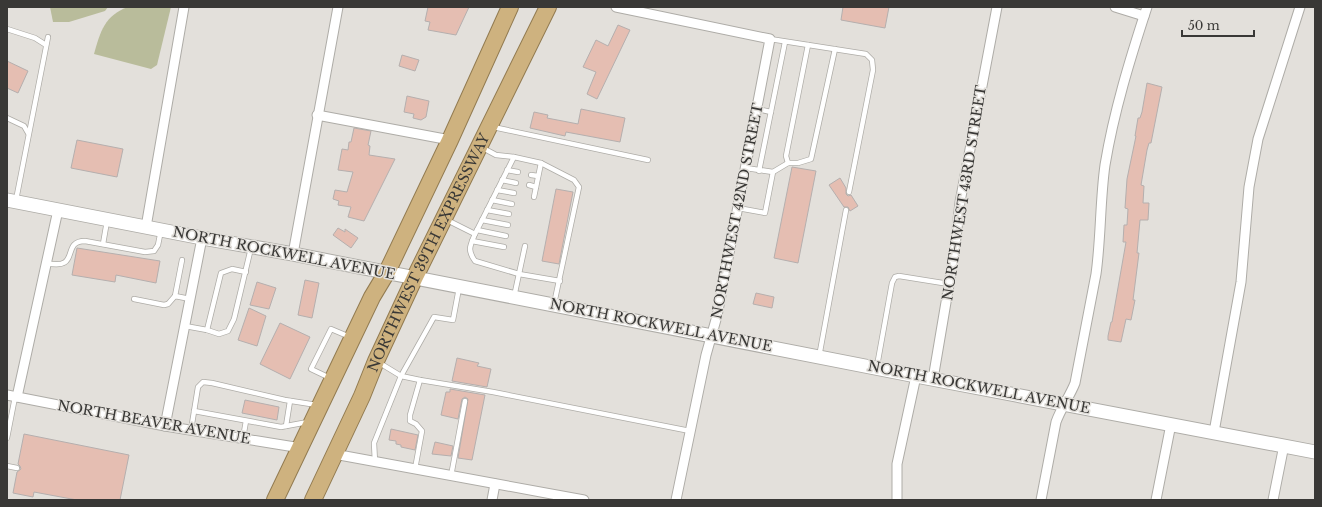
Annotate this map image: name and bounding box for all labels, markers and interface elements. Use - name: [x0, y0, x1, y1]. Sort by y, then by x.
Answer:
- scale bar: [1182, 12, 1254, 38]
- text: 50 m: [1188, 18, 1220, 33]
- street label: NORTHWEST 43RD STREET: [938, 84, 990, 302]
- street label: NORTHWEST 42ND STREET: [707, 102, 767, 320]
- street label: NORTHWEST 39TH EXPRESSWAY: [364, 130, 494, 375]
- street label: NORTH ROCKWELL AVENUE: [171, 223, 397, 283]
- street label: NORTH ROCKWELL AVENUE: [548, 295, 774, 355]
- street label: NORTH ROCKWELL AVENUE: [866, 357, 1092, 417]
- street label: NORTH BEAVER AVENUE: [56, 396, 252, 448]

